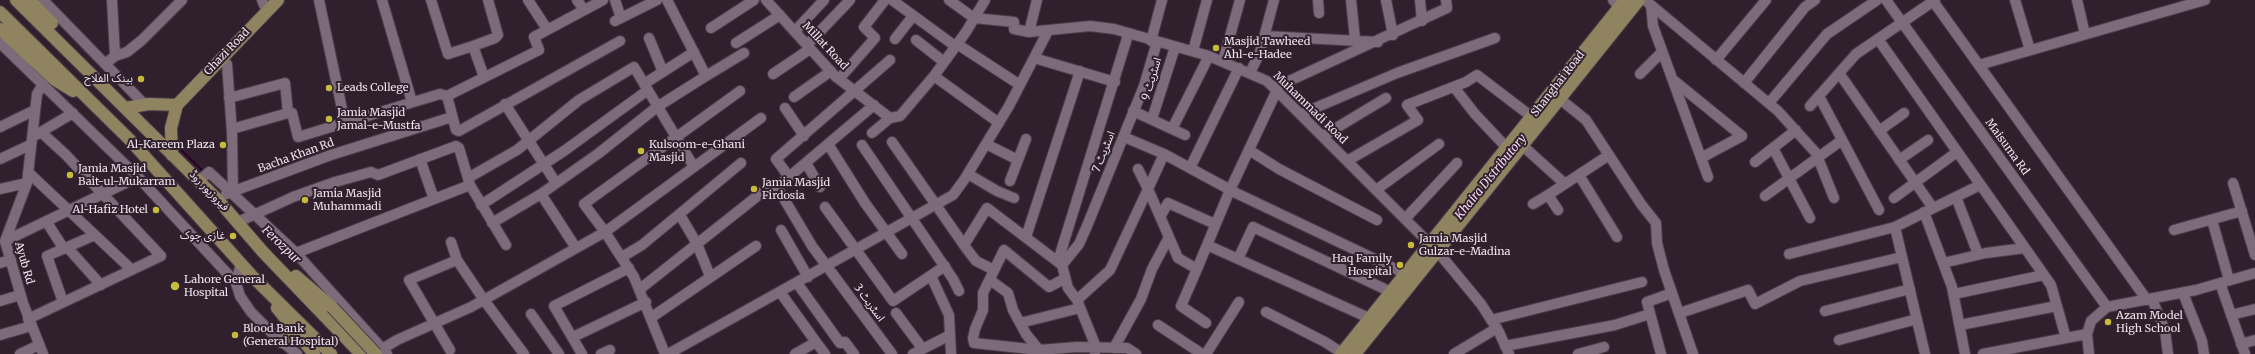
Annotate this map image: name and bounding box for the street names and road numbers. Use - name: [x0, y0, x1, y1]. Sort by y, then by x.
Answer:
- street label: Millat Road: [799, 19, 851, 73]
- street label: Ghazi Road: [201, 26, 253, 78]
- street label: Shanghai Road: [1528, 49, 1588, 119]
- street label: اسٹریٹ 9: [1139, 56, 1165, 102]
- street label: Muhammadi Road: [1270, 69, 1350, 147]
- street label: Maisuma Rd: [1982, 116, 2032, 178]
- street label: اسٹریٹ 7: [1090, 129, 1118, 175]
- street label: Bacha Khan Rd: [256, 136, 336, 176]
- street label: فیروزپور روڈ: [186, 168, 232, 214]
- street label: Ayub Rd: [12, 240, 36, 286]
- street label: اسٹریٹ 3: [851, 281, 887, 325]

